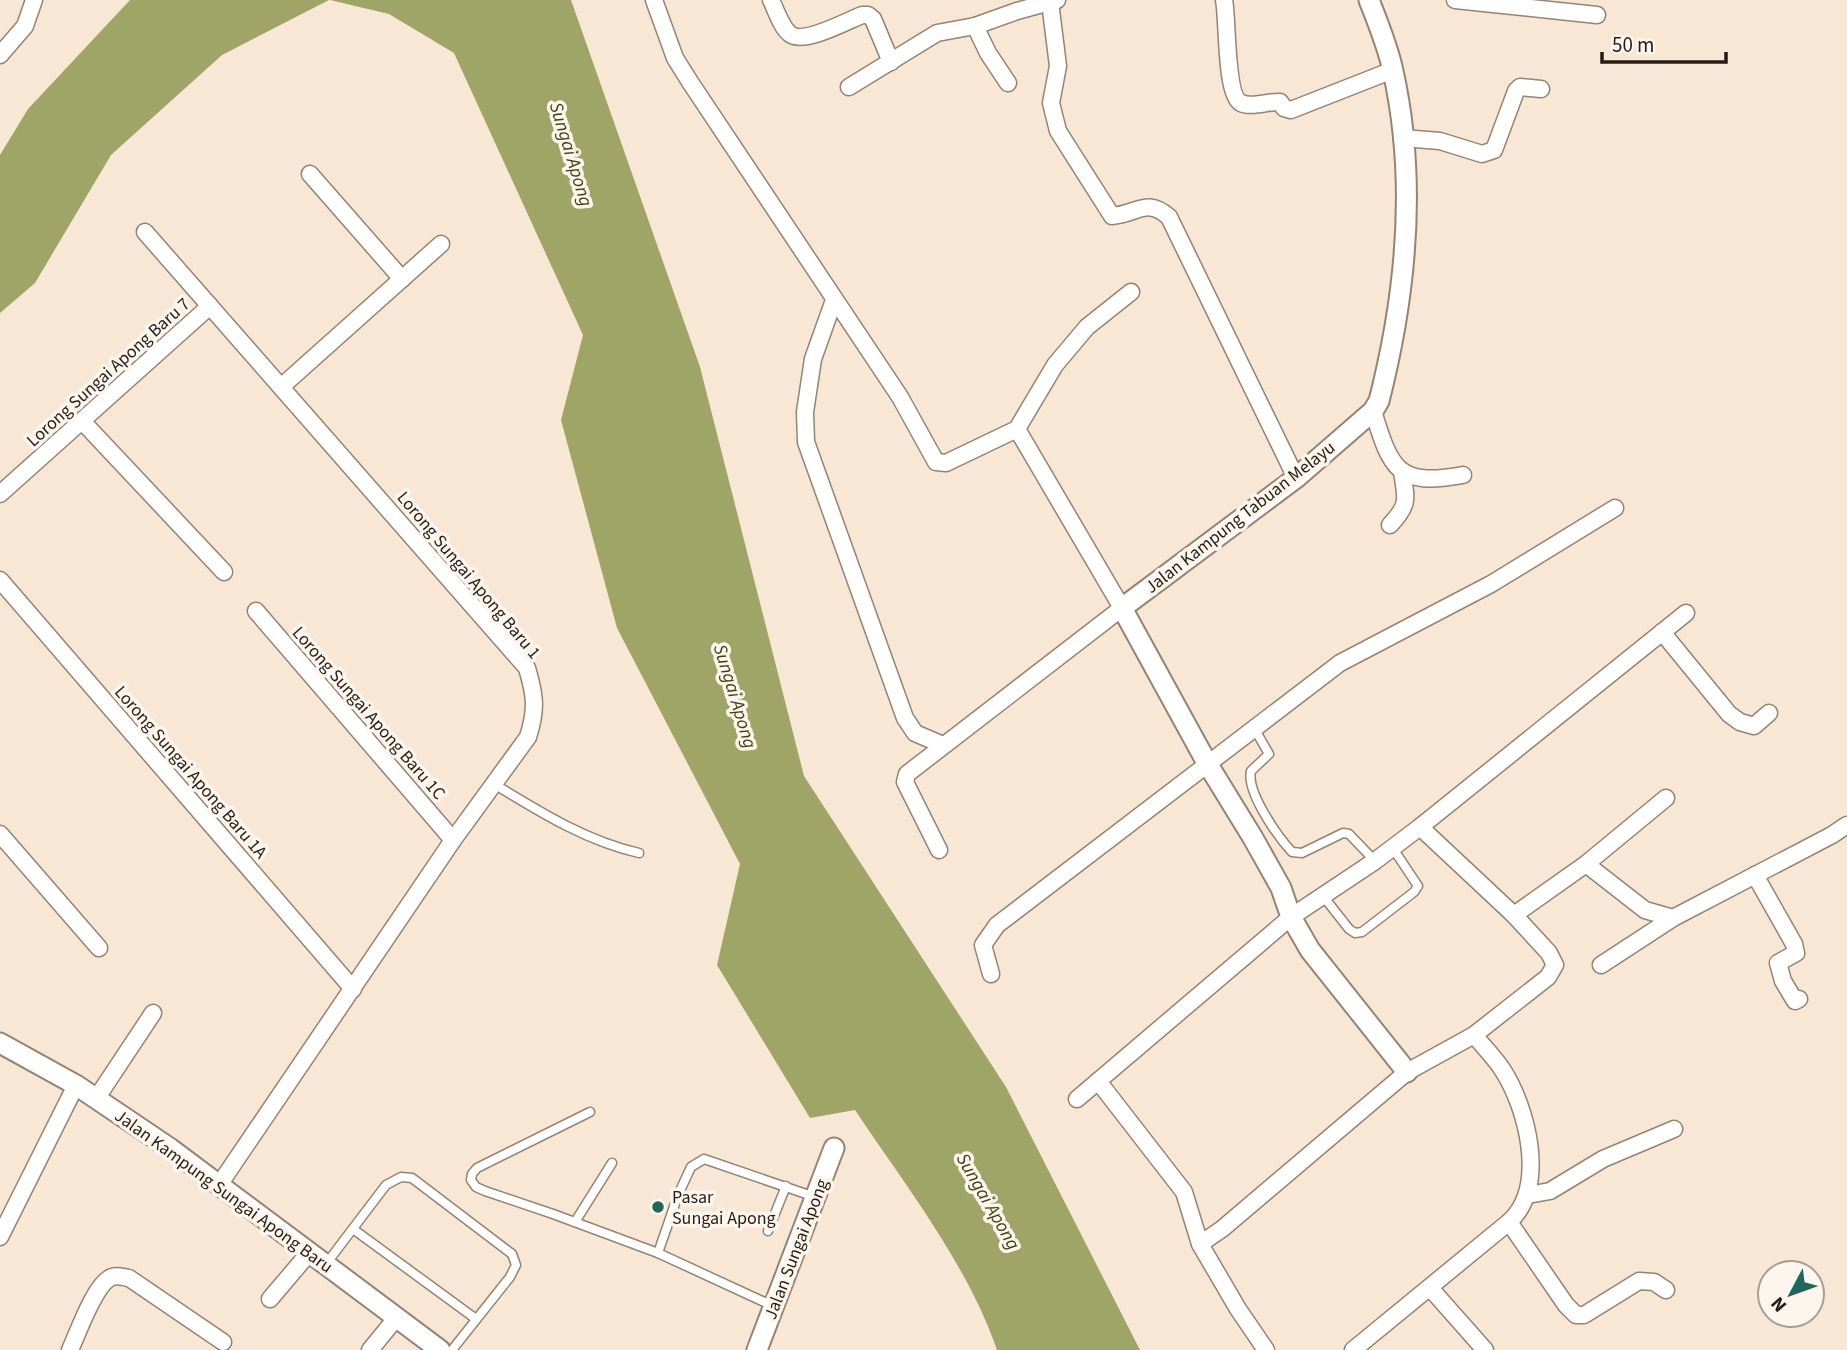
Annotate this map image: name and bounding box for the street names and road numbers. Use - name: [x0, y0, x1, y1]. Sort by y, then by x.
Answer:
- street label: Lorong Sungai Apong Baru 7: [21, 292, 196, 453]
- street label: Jalan Kampung Tabuan Melayu: [1140, 435, 1341, 600]
- street label: Lorong Sungai Apong Baru 1: [391, 486, 546, 665]
- street label: Lorong Sungai Apong Baru 1C: [286, 621, 451, 805]
- street label: Lorong Sungai Apong Baru 1A: [108, 680, 273, 864]
- street label: Jalan Kampung Sungai Apong Baru: [109, 1104, 338, 1279]
- street label: Jalan Sungai Apong: [758, 1175, 835, 1323]

